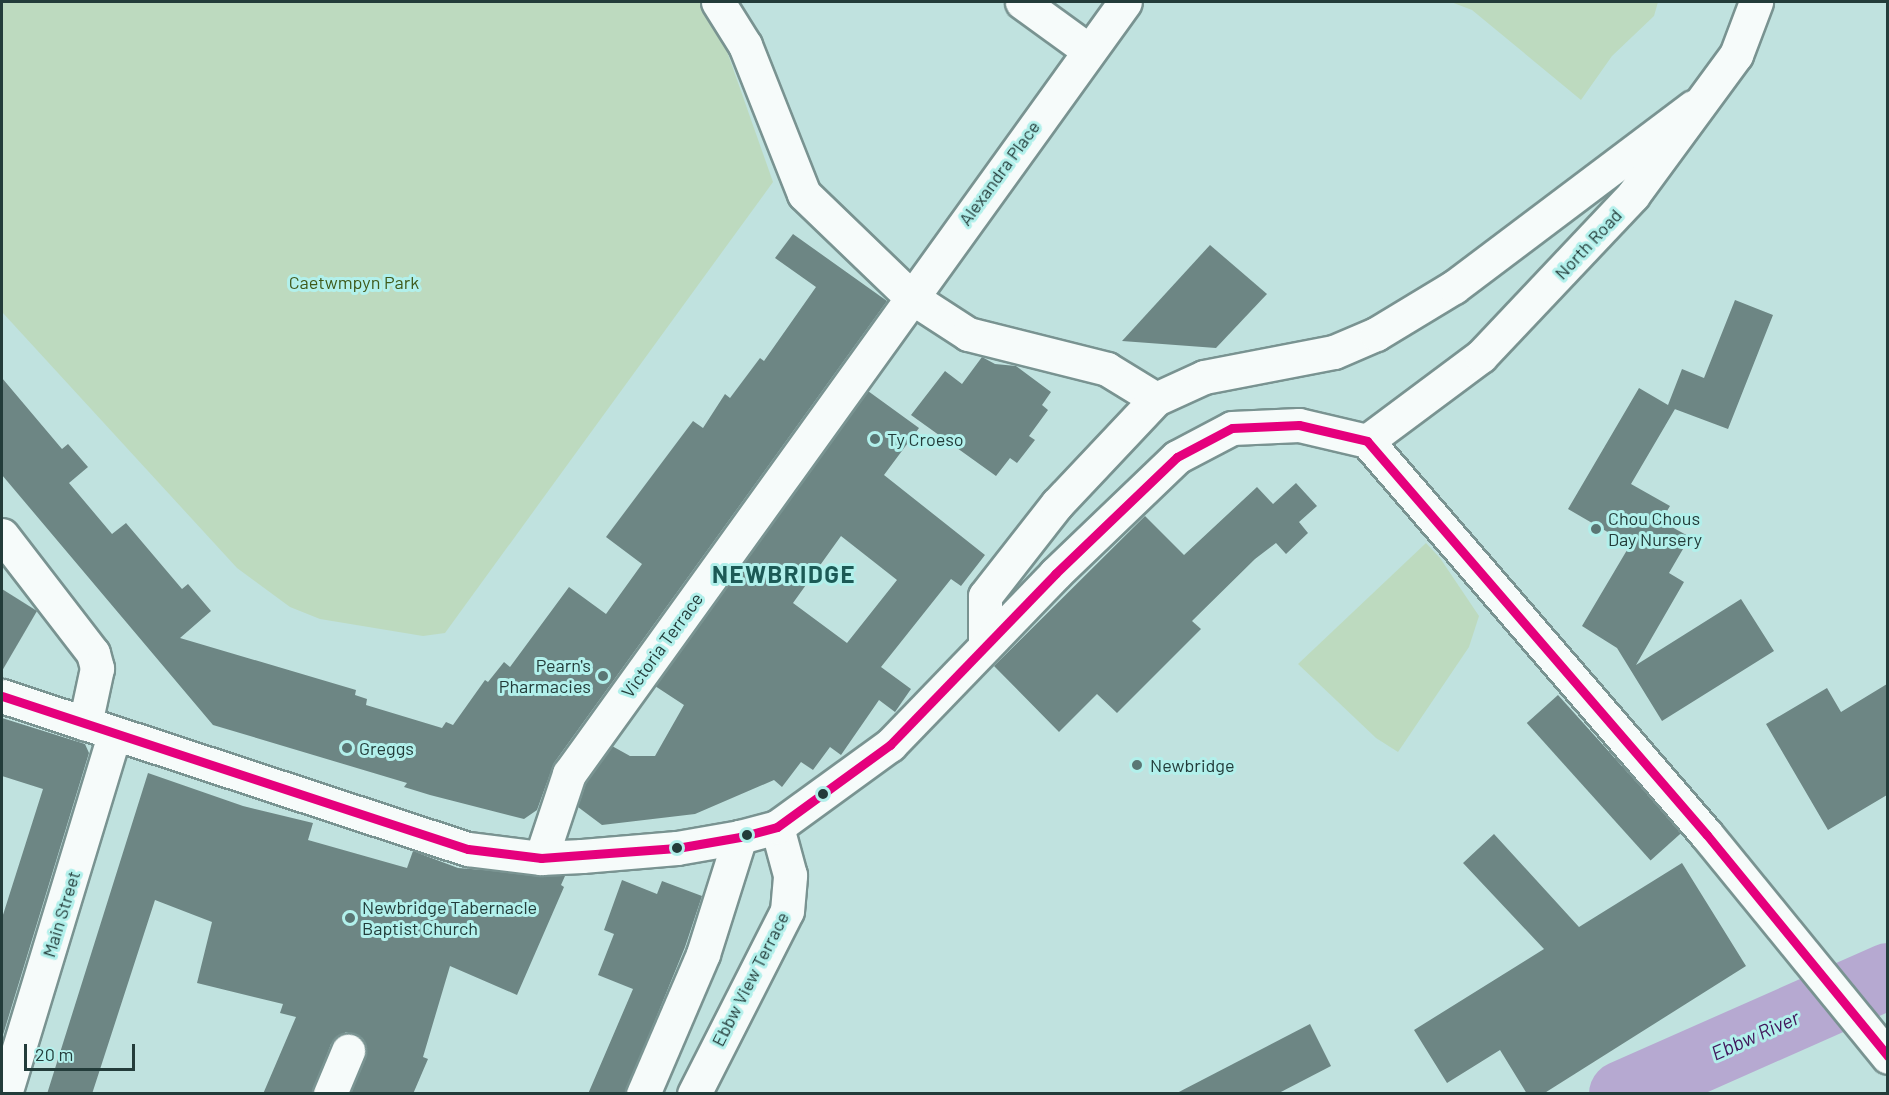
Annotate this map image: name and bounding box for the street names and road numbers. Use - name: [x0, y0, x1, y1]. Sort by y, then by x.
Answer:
- street label: Alexandra Place: [954, 117, 1044, 229]
- street label: North Road: [1550, 204, 1626, 284]
- street label: Victoria Terrace: [617, 588, 707, 702]
- street label: Main Street: [38, 868, 84, 960]
- street label: Ebbw View Terrace: [707, 908, 793, 1050]

